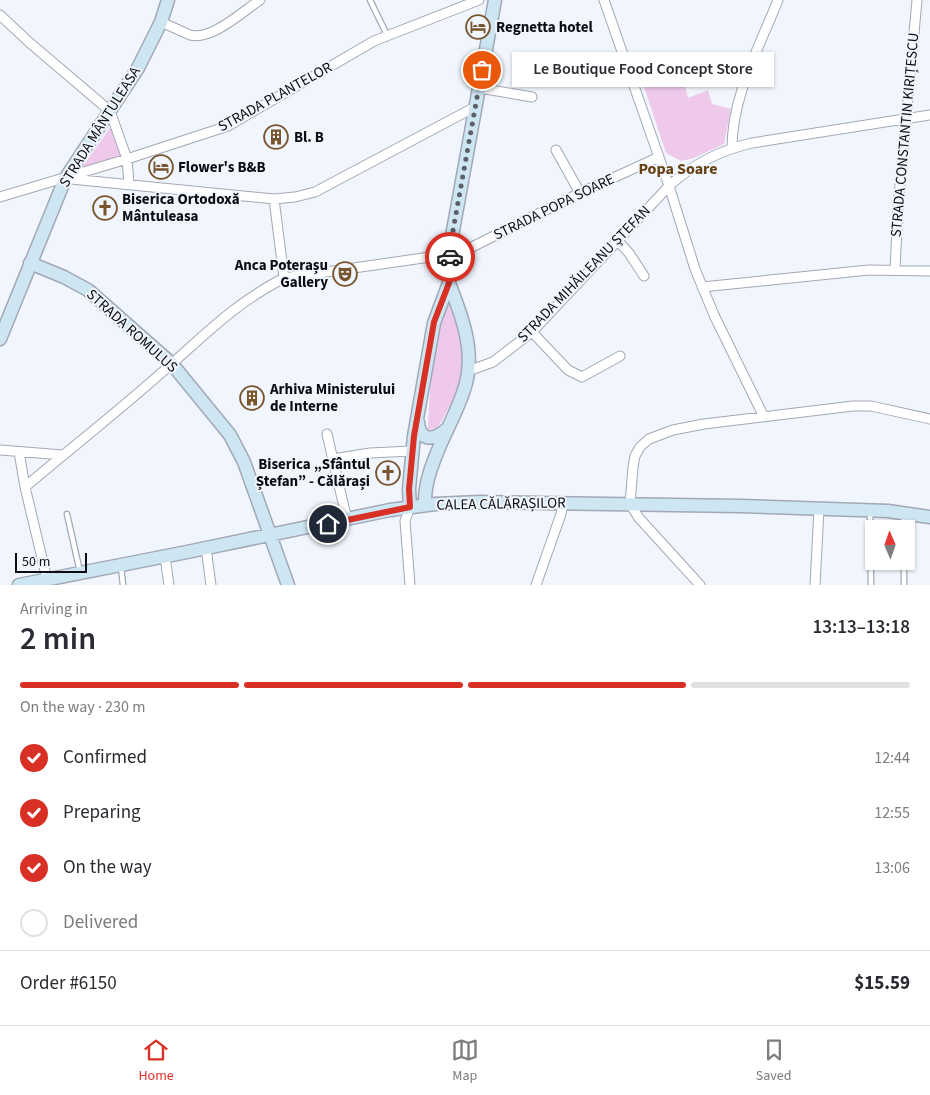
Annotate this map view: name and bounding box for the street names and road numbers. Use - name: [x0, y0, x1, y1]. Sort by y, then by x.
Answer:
- street label: STRADA CONSTANTIN KIRIȚESCU: [886, 32, 924, 238]
- street label: STRADA PLANTELOR: [214, 57, 336, 137]
- street label: STRADA MÂNTULEASA: [54, 62, 146, 191]
- street label: STRADA POPA SOARE: [490, 169, 618, 245]
- street label: STRADA MIHĂILEANU ȘTEFAN: [513, 201, 655, 347]
- street label: STRADA ROMULUS: [82, 284, 182, 378]
- street label: CALEA CĂLĂRAȘILOR: [436, 492, 566, 516]

